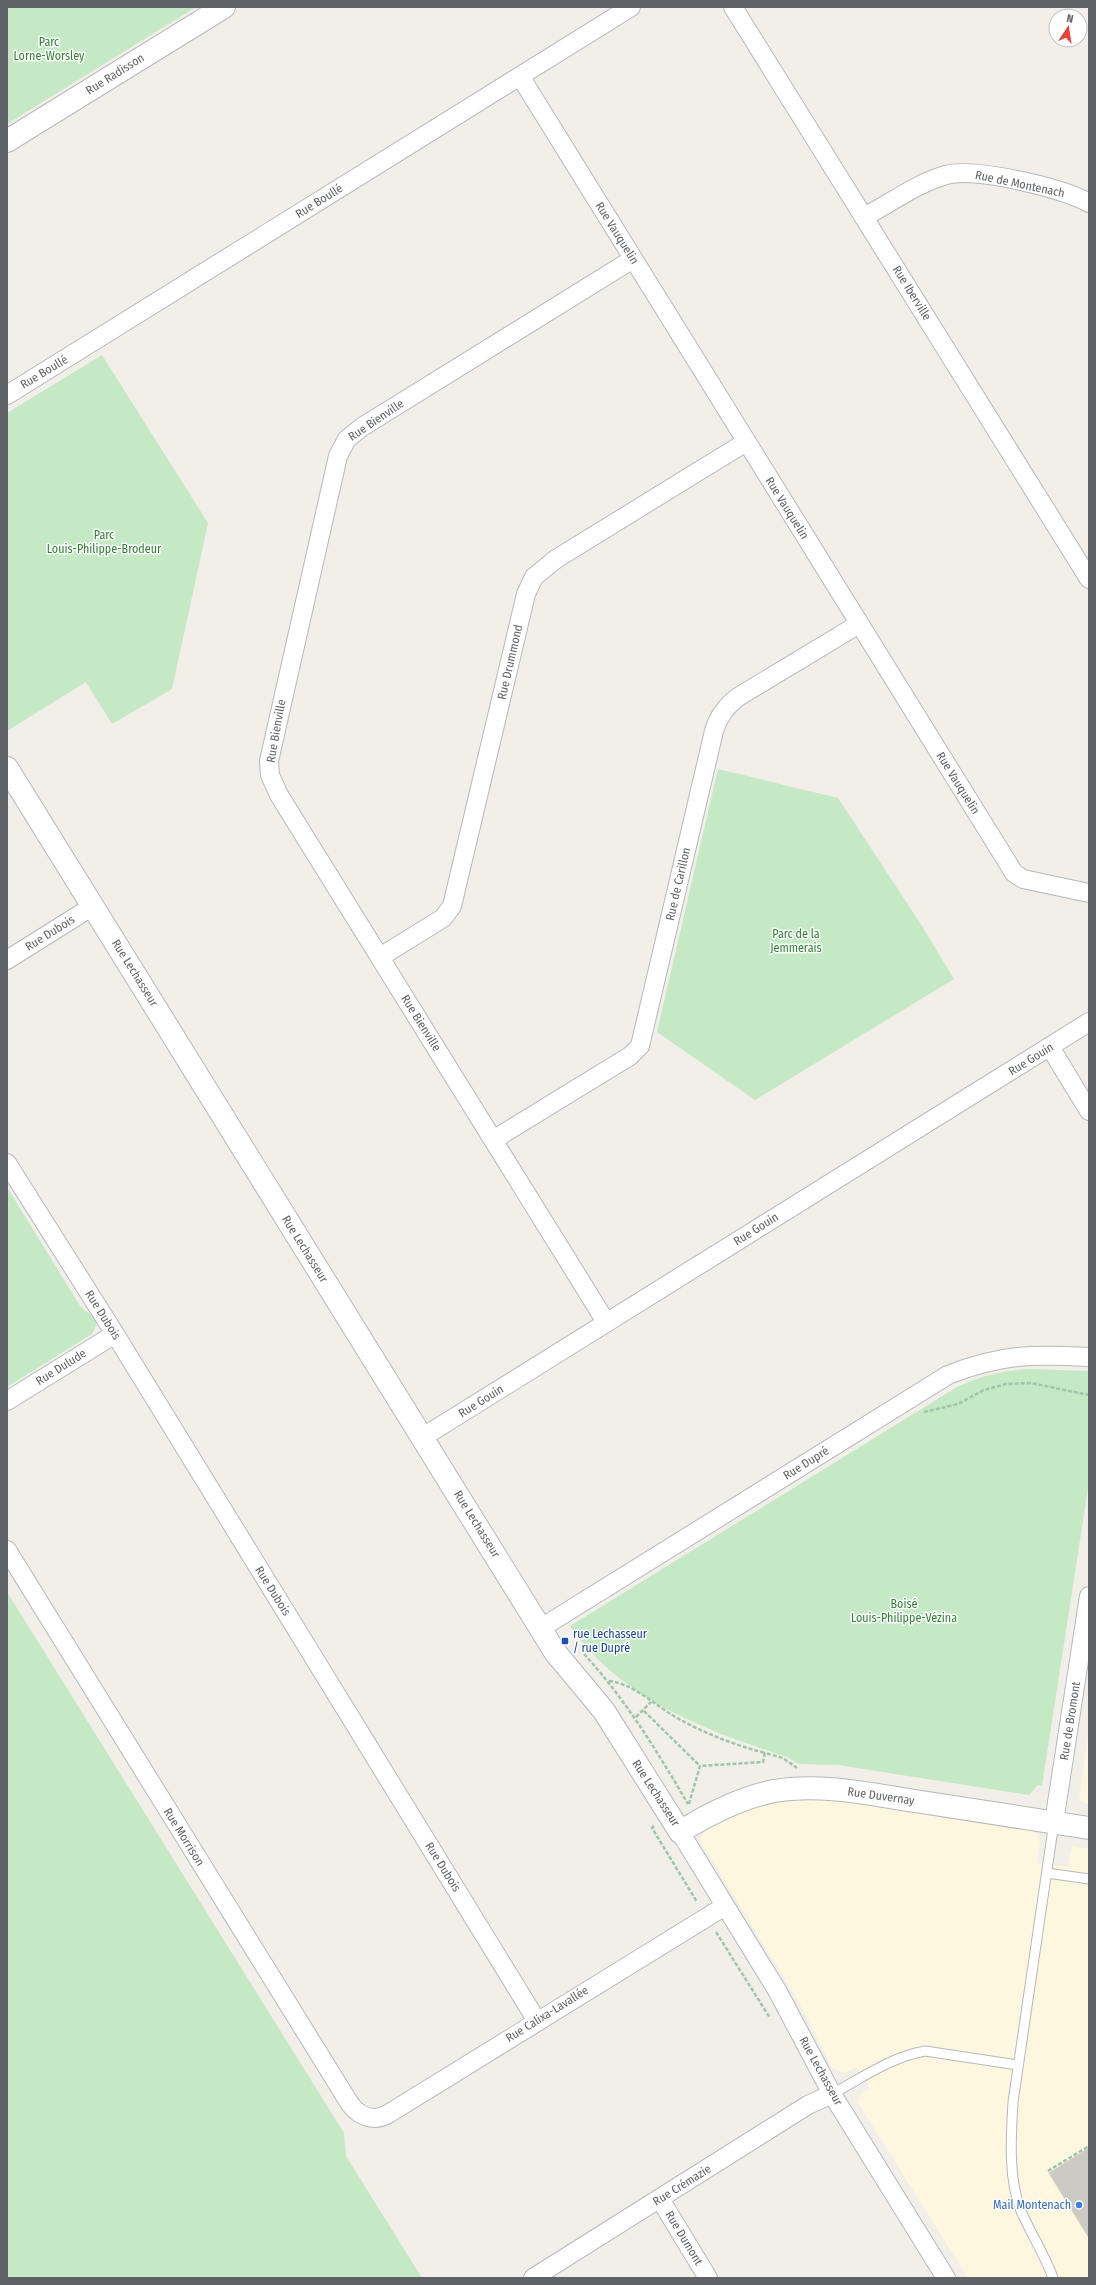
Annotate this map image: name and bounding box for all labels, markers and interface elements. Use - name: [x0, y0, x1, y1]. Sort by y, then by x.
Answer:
- north arrow: [1048, 8, 1088, 48]
- text: N: [1065, 12, 1075, 26]
- park label: Parc Lorne-Worsley: [14, 35, 85, 63]
- street label: Rue Radisson: [83, 51, 147, 97]
- street label: Rue de Montenach: [974, 168, 1066, 200]
- street label: Rue Boullé: [293, 181, 345, 221]
- street label: Rue Vauquelin: [592, 199, 642, 267]
- street label: Rue Iberville: [890, 263, 934, 323]
- street label: Rue Boullé: [18, 352, 70, 392]
- street label: Rue Bienville: [346, 396, 406, 444]
- street label: Rue Vauquelin: [762, 474, 812, 542]
- park label: Parc Louis-Philippe-Brodeur: [47, 528, 162, 556]
- street label: Rue Drummond: [495, 623, 525, 701]
- street label: Rue Bienville: [264, 698, 288, 764]
- street label: Rue Vauquelin: [933, 749, 983, 817]
- street label: Rue de Carillon: [663, 846, 693, 922]
- street label: Rue Dubois: [23, 912, 77, 954]
- park label: Parc de la Jemmerais: [770, 927, 822, 955]
- street label: Rue Lechasseur: [109, 937, 162, 1010]
- street label: Rue Bienville: [398, 992, 444, 1054]
- street label: Rue Gouin: [1006, 1040, 1056, 1078]
- street label: Rue Gouin: [731, 1210, 781, 1248]
- street label: Rue Lechasseur: [279, 1213, 332, 1286]
- street label: Rue Dubois: [82, 1288, 124, 1342]
- street label: Rue Dulude: [33, 1346, 89, 1388]
- street label: Rue Gouin: [456, 1382, 506, 1420]
- street label: Rue Dupré: [781, 1444, 831, 1482]
- street label: Rue Lechasseur: [451, 1488, 504, 1561]
- street label: Rue Dubois: [252, 1564, 294, 1618]
- park label: Boisé Louis-Philippe-Vézina: [851, 1597, 957, 1625]
- place label: rue Lechasseur / rue Dupré: [573, 1627, 648, 1655]
- marker: rue Lechasseur / rue Dupré: [560, 1636, 570, 1646]
- street label: Rue de Bromont: [1057, 1681, 1083, 1761]
- street label: Rue Lechasseur: [629, 1757, 683, 1829]
- street label: Rue Duvernay: [847, 1784, 916, 1808]
- street label: Rue Morrison: [161, 1805, 207, 1869]
- street label: Rue Dubois: [422, 1840, 464, 1894]
- street label: Rue Calixa-Lavallée: [503, 1983, 591, 2045]
- street label: Rue Lechasseur: [796, 2034, 846, 2108]
- street label: Rue Crémazie: [650, 2162, 714, 2208]
- place label: Mail Montenach: [993, 2198, 1071, 2212]
- marker: Mail Montenach: [1074, 2200, 1084, 2210]
- street label: Rue Dumont: [662, 2208, 706, 2268]

